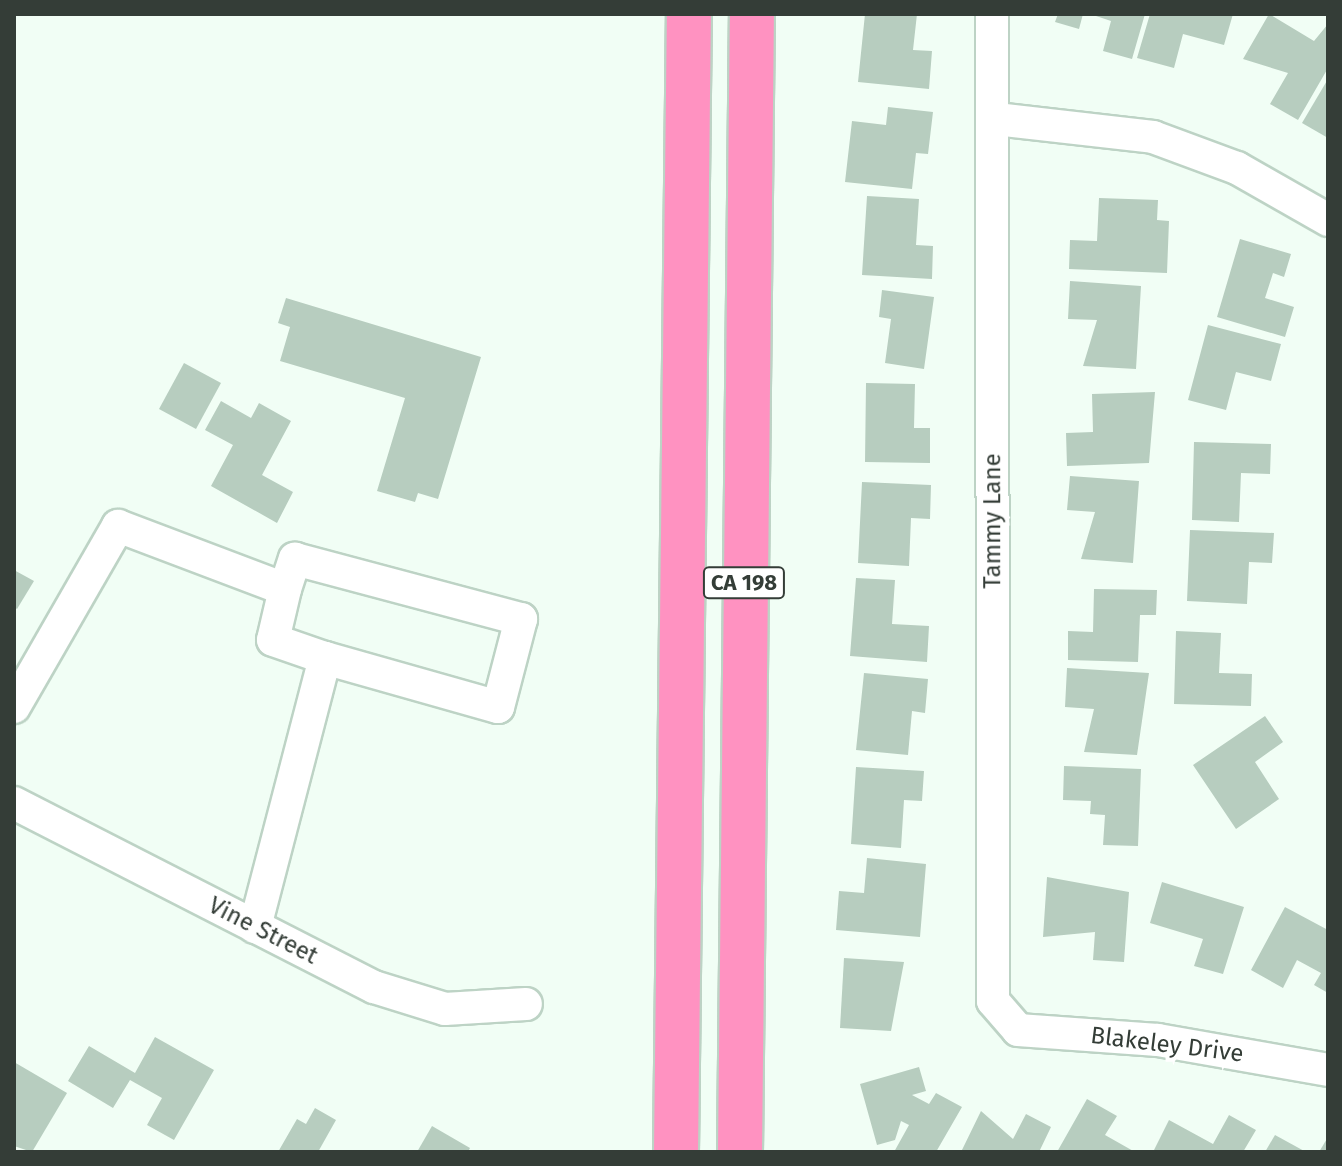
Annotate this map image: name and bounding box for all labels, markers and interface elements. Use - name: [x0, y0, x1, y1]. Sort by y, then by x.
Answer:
- street label: Tammy Lane: [979, 453, 1007, 589]
- road number: CA 198: [702, 565, 786, 601]
- street label: Vine Street: [204, 891, 322, 971]
- street label: Blakeley Drive: [1089, 1021, 1245, 1069]

